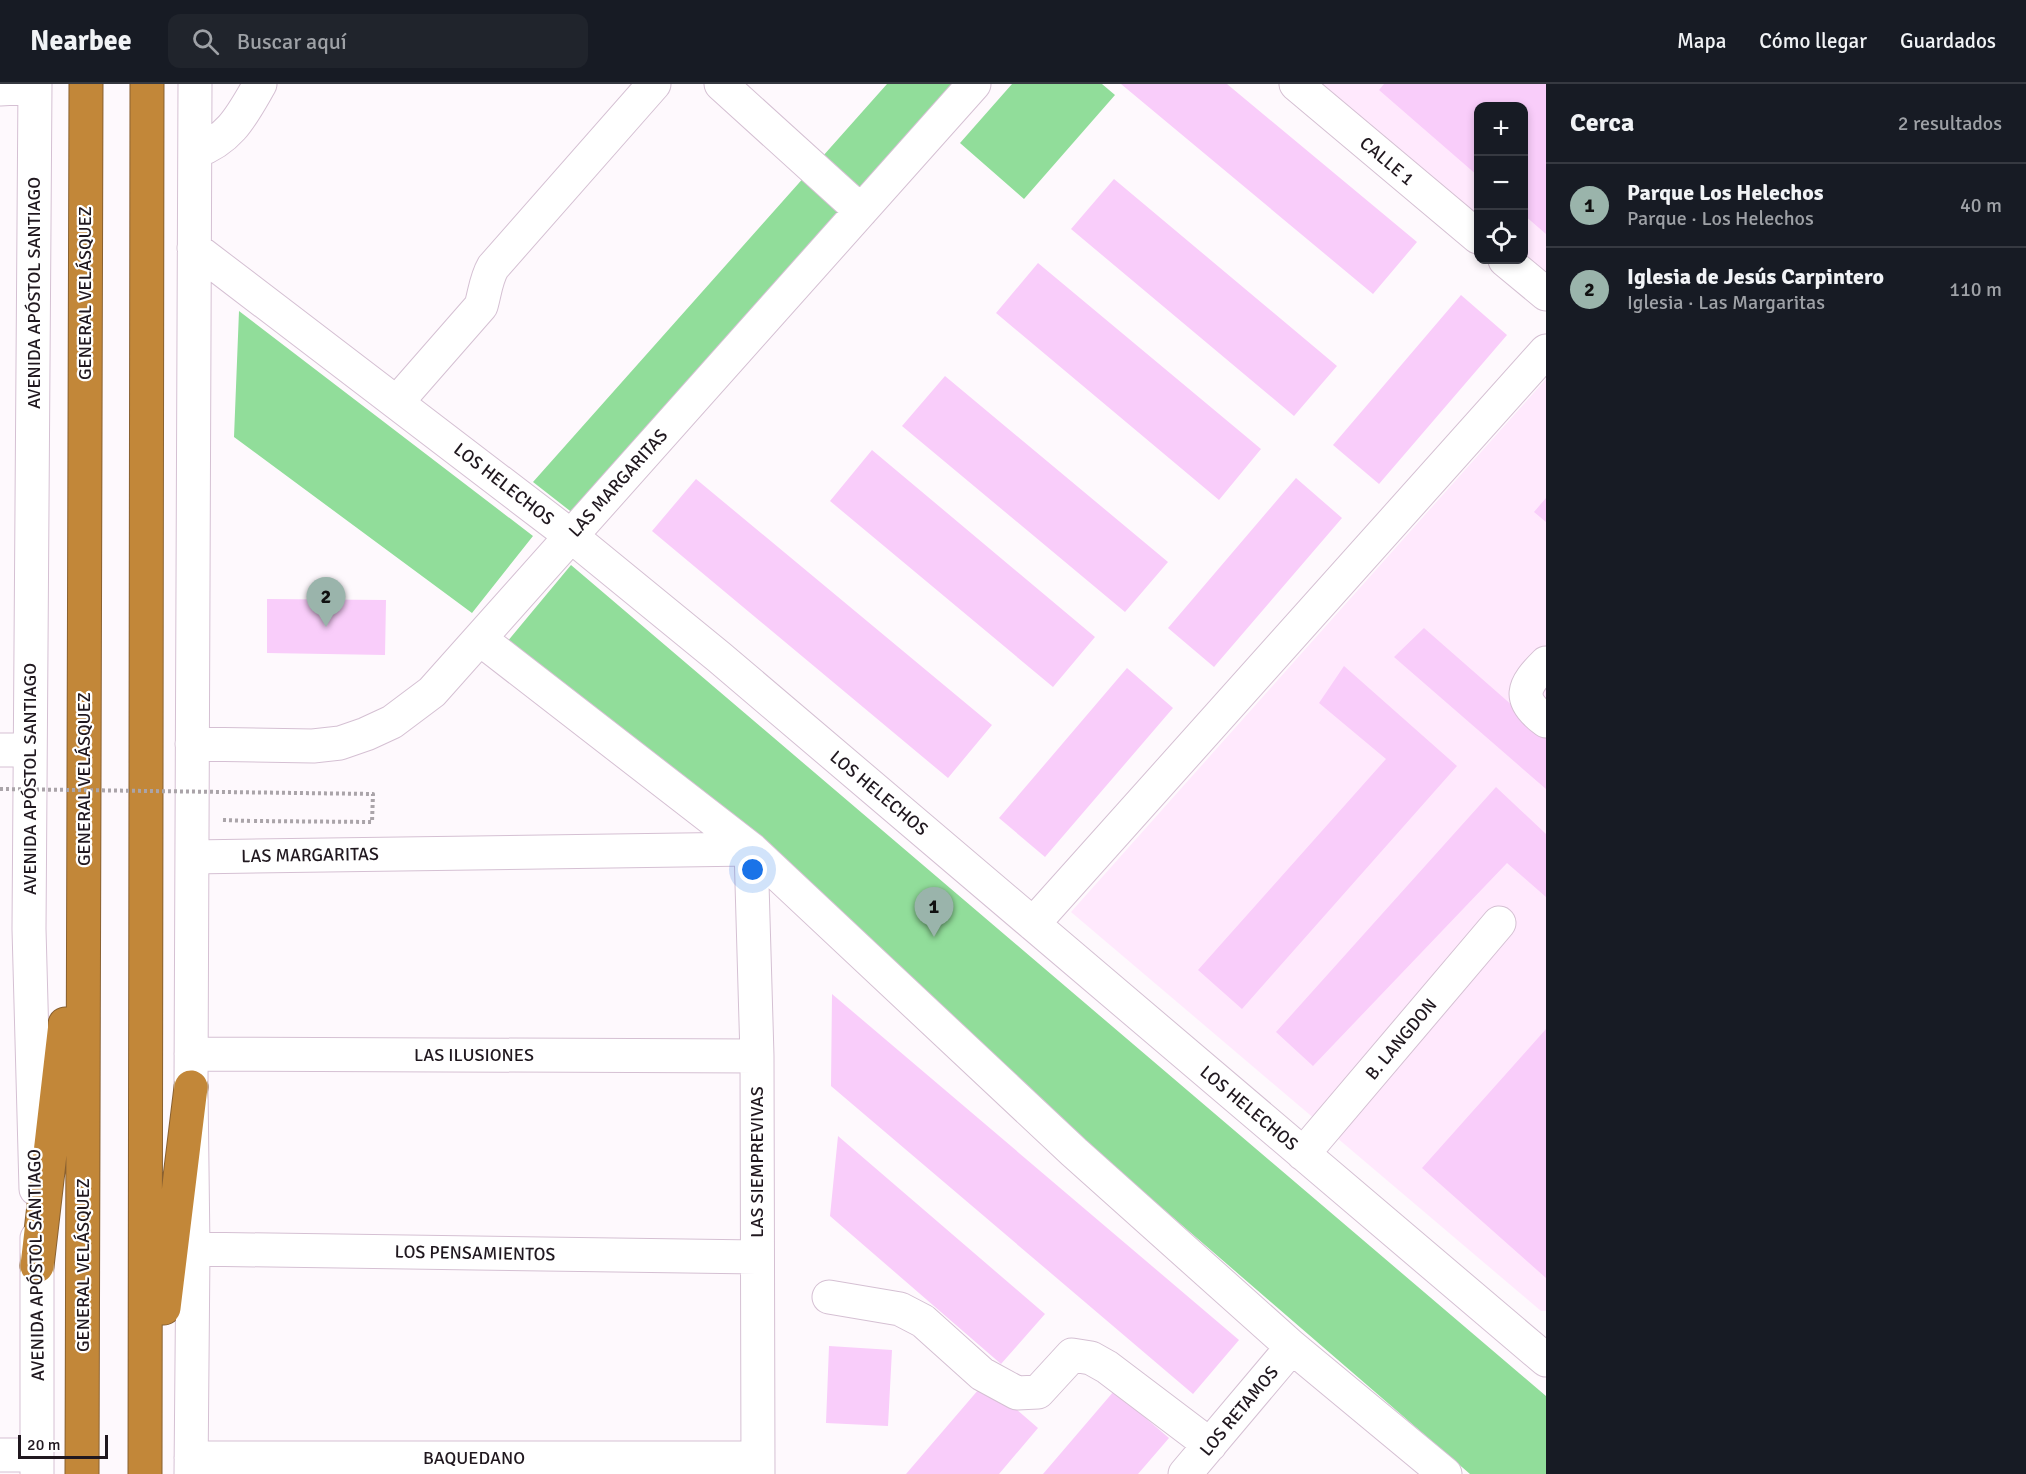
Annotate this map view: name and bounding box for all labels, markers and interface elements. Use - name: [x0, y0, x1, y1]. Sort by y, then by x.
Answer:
- search box: [168, 14, 588, 68]
- text: Nearbee: [30, 24, 132, 58]
- icon: search: [189, 25, 222, 58]
- text: Buscar aquí: [237, 28, 347, 55]
- text: Mapa: [1677, 28, 1726, 54]
- text: Cómo llegar: [1759, 28, 1867, 54]
- text: Guardados: [1900, 28, 1996, 54]
- map controls: [1474, 102, 1528, 264]
- button: +: [1474, 102, 1528, 156]
- text: Cerca: [1570, 107, 1634, 139]
- text: 2 resultados: [1898, 111, 2002, 136]
- street label: CALLE 1: [1355, 132, 1419, 190]
- button: −: [1474, 156, 1528, 210]
- street label: AVENIDA APÓSTOL SANTIAGO: [23, 177, 45, 409]
- text: Parque Los Helechos: [1627, 179, 1824, 206]
- text: 1: [1584, 193, 1595, 218]
- text: 40 m: [1960, 193, 2002, 218]
- street label: GENERAL VELÁSQUEZ: [74, 206, 96, 380]
- text: Parque · Los Helechos: [1627, 206, 1814, 231]
- button: locate: [1474, 210, 1528, 264]
- text: Iglesia de Jesús Carpintero: [1627, 263, 1884, 290]
- text: 2: [1584, 277, 1595, 302]
- text: 110 m: [1949, 277, 2002, 302]
- text: Iglesia · Las Margaritas: [1627, 290, 1825, 315]
- street label: LAS MARGARITAS: [564, 424, 672, 542]
- street label: LOS HELECHOS: [449, 438, 559, 530]
- pin: 2: [306, 578, 346, 627]
- street label: AVENIDA APÓSTOL SANTIAGO: [19, 663, 41, 895]
- street label: GENERAL VELÁSQUEZ: [73, 692, 95, 866]
- street label: LOS HELECHOS: [826, 746, 932, 840]
- street label: LAS MARGARITAS: [241, 843, 379, 867]
- your location: [738, 855, 767, 884]
- pin: 1: [914, 888, 954, 937]
- street label: B. LANGDON: [1361, 994, 1441, 1084]
- street label: LAS ILUSIONES: [414, 1044, 534, 1066]
- street label: LOS HELECHOS: [1196, 1061, 1302, 1155]
- street label: LAS SIEMPREVIVAS: [746, 1086, 768, 1238]
- street label: AVENIDA APÓSTOL SANTIAGO: [23, 1149, 49, 1381]
- street label: GENERAL VELÁSQUEZ: [72, 1178, 94, 1352]
- street label: LOS PENSAMIENTOS: [394, 1241, 556, 1265]
- street label: LOS RETAMOS: [1195, 1361, 1283, 1461]
- scale bar: [18, 1432, 108, 1460]
- text: 20 m: [27, 1435, 61, 1455]
- street label: BAQUEDANO: [423, 1447, 525, 1469]

